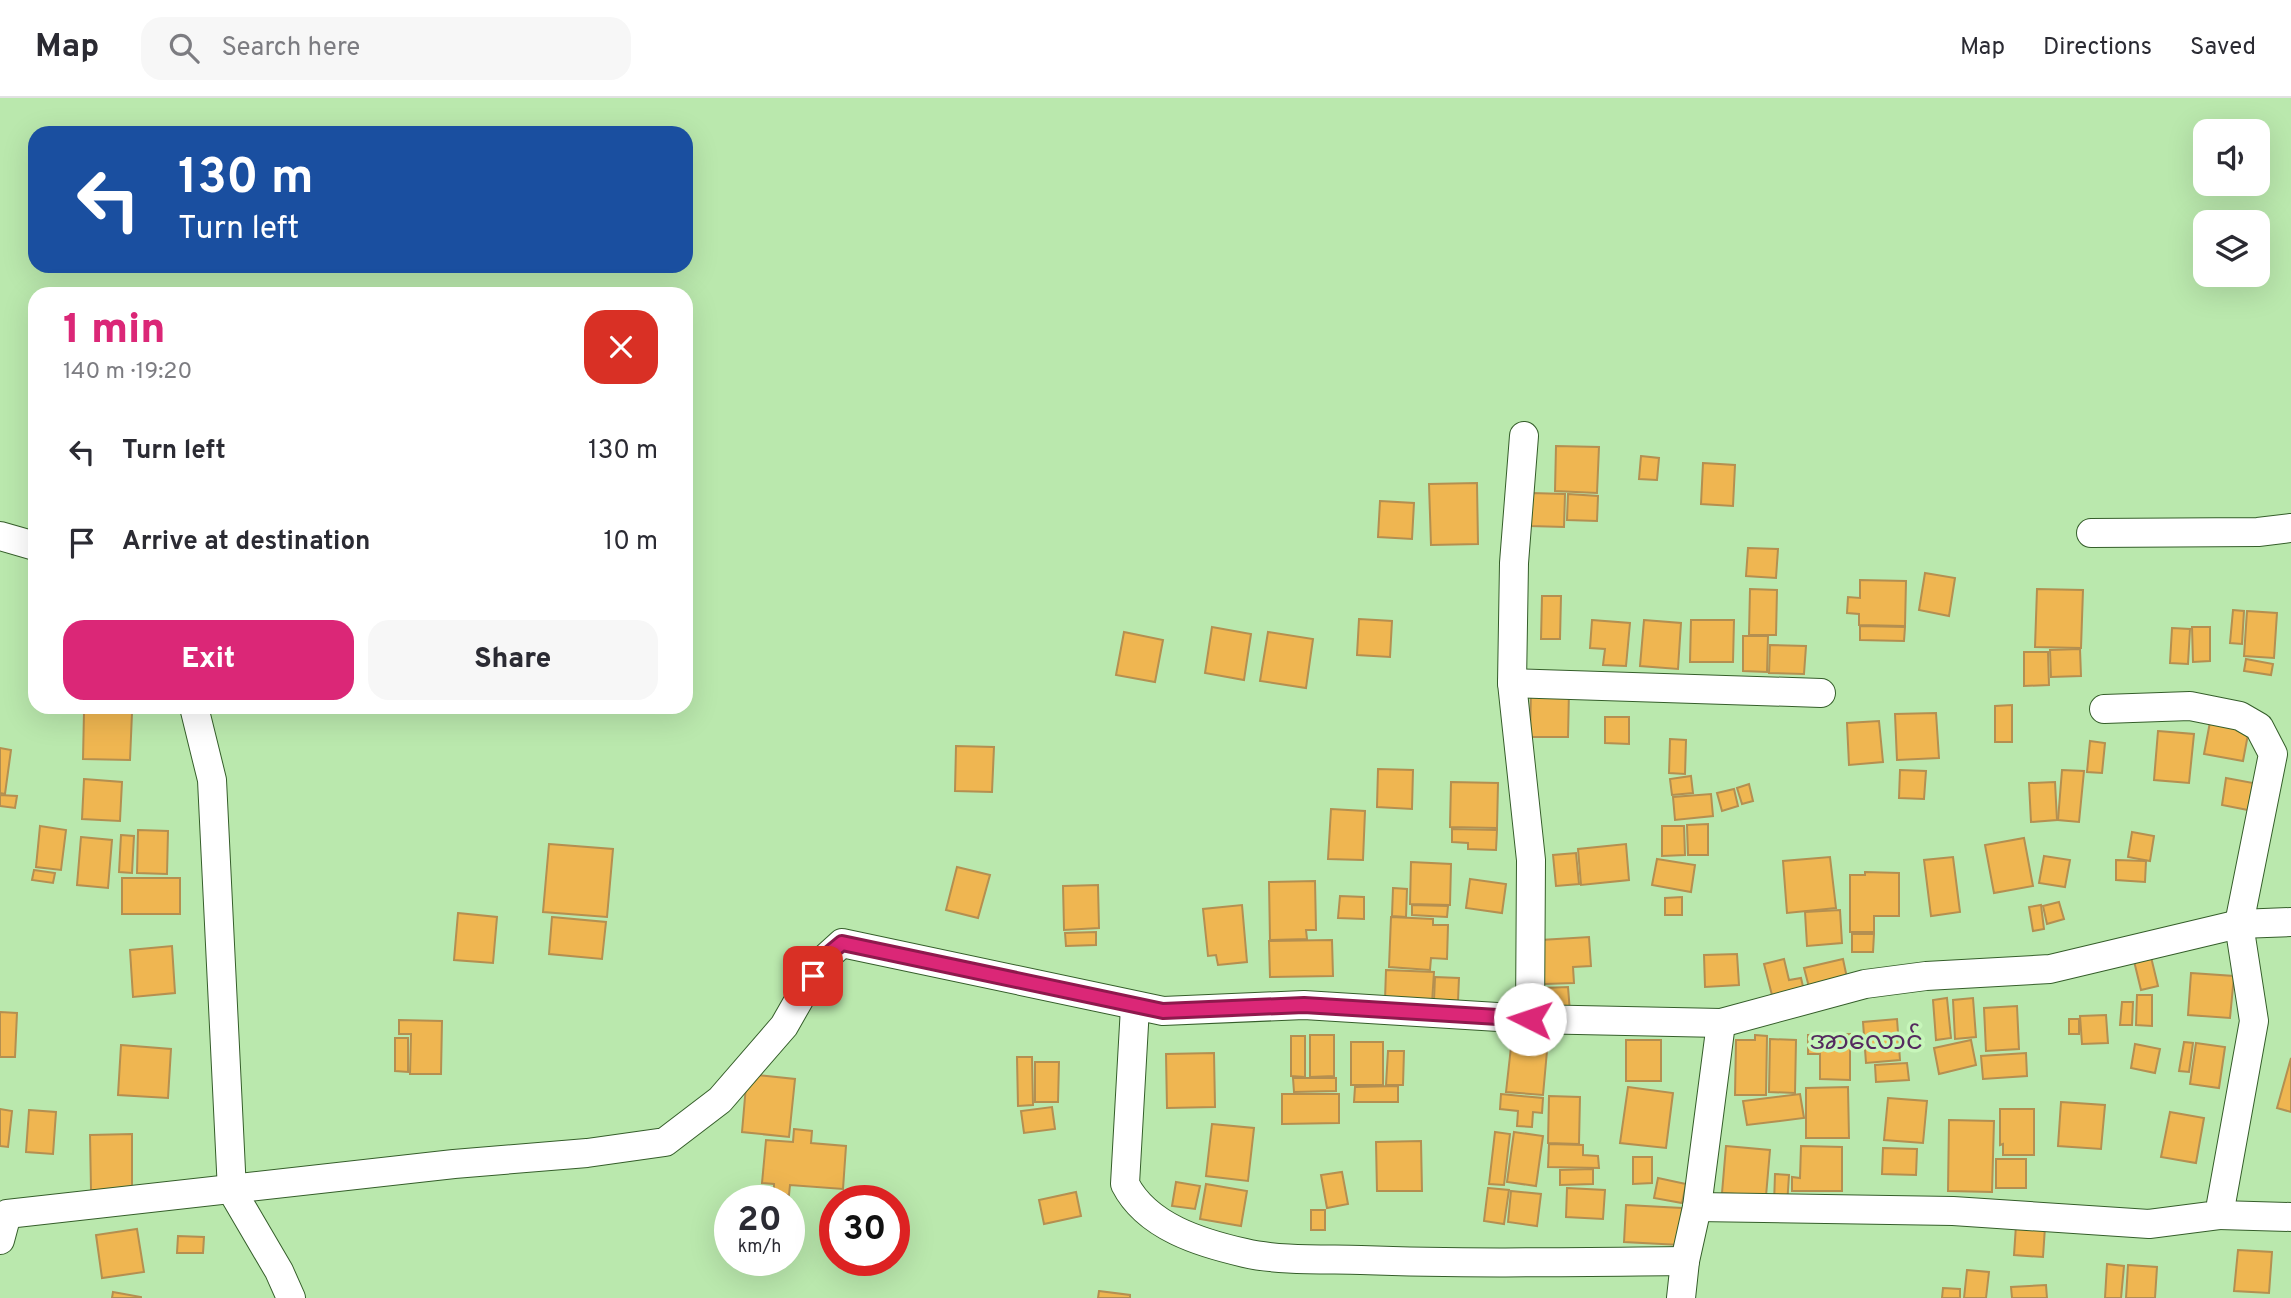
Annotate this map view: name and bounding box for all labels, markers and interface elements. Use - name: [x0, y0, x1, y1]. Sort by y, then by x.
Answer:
- search box: [141, 17, 631, 80]
- text: Map: [35, 27, 99, 69]
- icon: search: [165, 29, 203, 67]
- text: Search here: [221, 32, 360, 65]
- text: Map: [1960, 33, 2005, 63]
- text: Directions: [2043, 33, 2152, 63]
- text: Saved: [2190, 33, 2256, 63]
- map controls: [2193, 119, 2270, 287]
- button: sound: [2193, 119, 2270, 196]
- text: 130 m: [178, 149, 314, 211]
- icon: left: [63, 154, 154, 245]
- text: Turn left: [178, 210, 299, 250]
- button: layers: [2193, 210, 2270, 287]
- text: 1 min: [63, 305, 166, 358]
- button: close: [584, 310, 658, 384]
- text: 140 m · 19:20: [63, 358, 192, 387]
- icon: left: [63, 433, 101, 471]
- text: Turn left: [122, 435, 226, 468]
- text: 130 m: [588, 435, 658, 468]
- icon: arrive: [63, 524, 101, 562]
- text: Arrive at destination: [122, 526, 370, 559]
- text: 10 m: [603, 526, 658, 559]
- button: Exit: [63, 620, 354, 700]
- button: Share: [368, 620, 658, 700]
- pin: [783, 946, 843, 1006]
- icon: arrive: [794, 957, 832, 995]
- position arrow: [1493, 982, 1567, 1056]
- district label: အာလောင်: [1809, 1023, 1923, 1059]
- speed limit sign: 30: [819, 1185, 910, 1276]
- text: 20: [737, 1199, 782, 1243]
- text: km/h: [738, 1236, 781, 1259]

